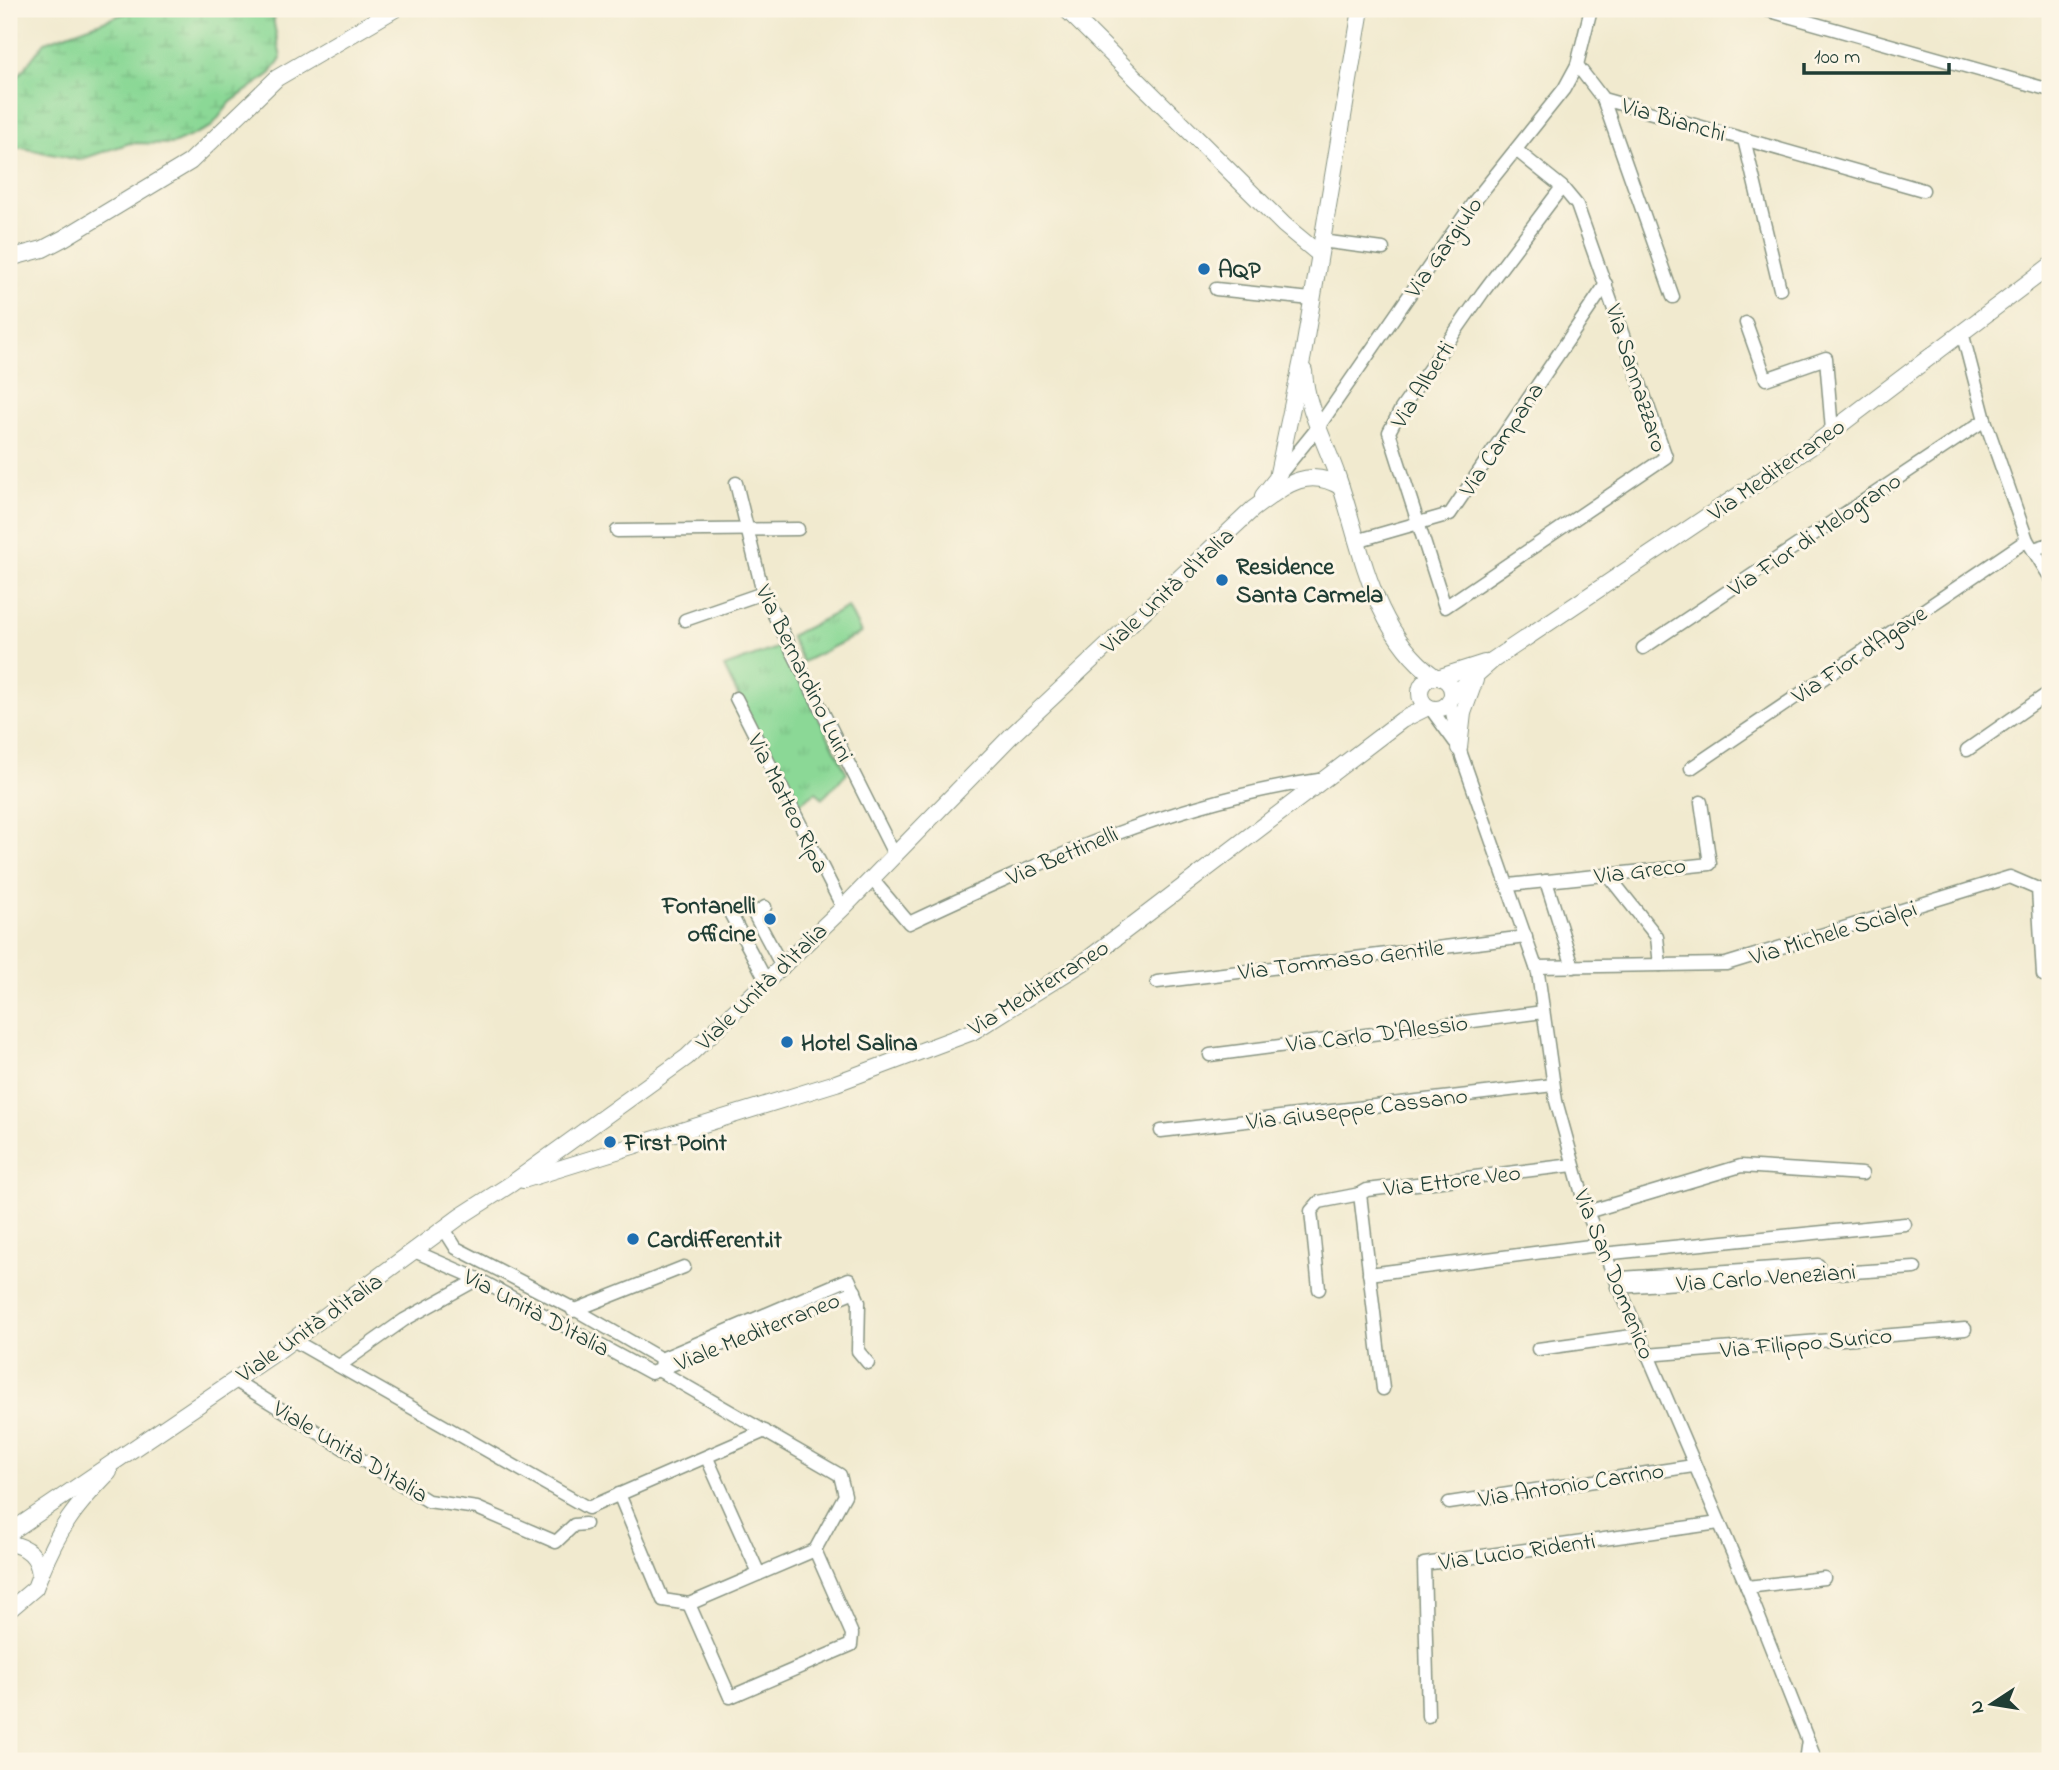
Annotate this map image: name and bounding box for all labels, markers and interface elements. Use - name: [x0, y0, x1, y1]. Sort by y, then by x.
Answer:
- scale bar: [1804, 32, 1949, 76]
- text: 100 m: [1814, 43, 1860, 73]
- street label: Via Bianchi: [1616, 90, 1730, 153]
- street label: Via Gargiulo: [1397, 191, 1493, 307]
- place label: AQP: [1218, 254, 1261, 289]
- marker: AQP: [1196, 261, 1212, 277]
- street label: Via Sannazzaro: [1594, 299, 1675, 457]
- street label: Via Alberti: [1383, 335, 1465, 437]
- street label: Via Campana: [1451, 376, 1554, 505]
- street label: Via Mediterraneo: [1701, 411, 1853, 532]
- street label: Via Fior di Melograno: [1721, 465, 1909, 608]
- street label: Viale Unità d'Italia: [1093, 520, 1244, 664]
- place label: Residence Santa Carmela: [1236, 551, 1383, 614]
- marker: Residence Santa Carmela: [1214, 572, 1230, 588]
- street label: Via Bernardino Luini: [744, 579, 861, 769]
- street label: Via Fior d'Agave: [1785, 598, 1935, 715]
- street label: Via Matteo Ripa: [736, 727, 837, 880]
- street label: Via Bettinelli: [1001, 818, 1124, 897]
- street label: Via Greco: [1591, 849, 1688, 896]
- place label: Fontanelli officine: [661, 890, 757, 953]
- street label: Via Michele Scialpi: [1745, 892, 1922, 977]
- marker: Fontanelli officine: [762, 911, 778, 927]
- street label: Viale Unità d'Italia: [688, 915, 837, 1061]
- street label: Via Tommaso Gentile: [1236, 931, 1446, 992]
- street label: Via Mediterraneo: [961, 932, 1117, 1047]
- street label: Via Carlo D'Alessio: [1283, 1007, 1470, 1064]
- place label: Hotel Salina: [801, 1027, 918, 1062]
- marker: Hotel Salina: [779, 1034, 795, 1050]
- street label: Via Giuseppe Cassano: [1244, 1080, 1470, 1142]
- place label: First Point: [623, 1127, 728, 1162]
- marker: First Point: [602, 1134, 618, 1150]
- street label: Via Ettore Veo: [1381, 1157, 1523, 1208]
- street label: Via San Domenico: [1562, 1184, 1663, 1365]
- place label: Cardifferent.it: [647, 1224, 783, 1259]
- marker: Cardifferent.it: [625, 1231, 641, 1247]
- street label: Via Carlo Veneziani: [1674, 1256, 1857, 1303]
- street label: Via Unità D'Italia: [455, 1260, 615, 1368]
- street label: Viale Unità d'Italia: [229, 1265, 391, 1393]
- street label: Viale Mediterraneo: [669, 1284, 846, 1383]
- street label: Via Filippo Surico: [1718, 1320, 1894, 1370]
- street label: Viale Unità D'Italia: [264, 1392, 434, 1514]
- street label: Via Antonio Carrino: [1475, 1455, 1667, 1519]
- street label: Via Lucio Ridenti: [1436, 1525, 1598, 1582]
- north arrow: [1958, 1668, 2028, 1738]
- text: N: [1963, 1698, 1992, 1716]

